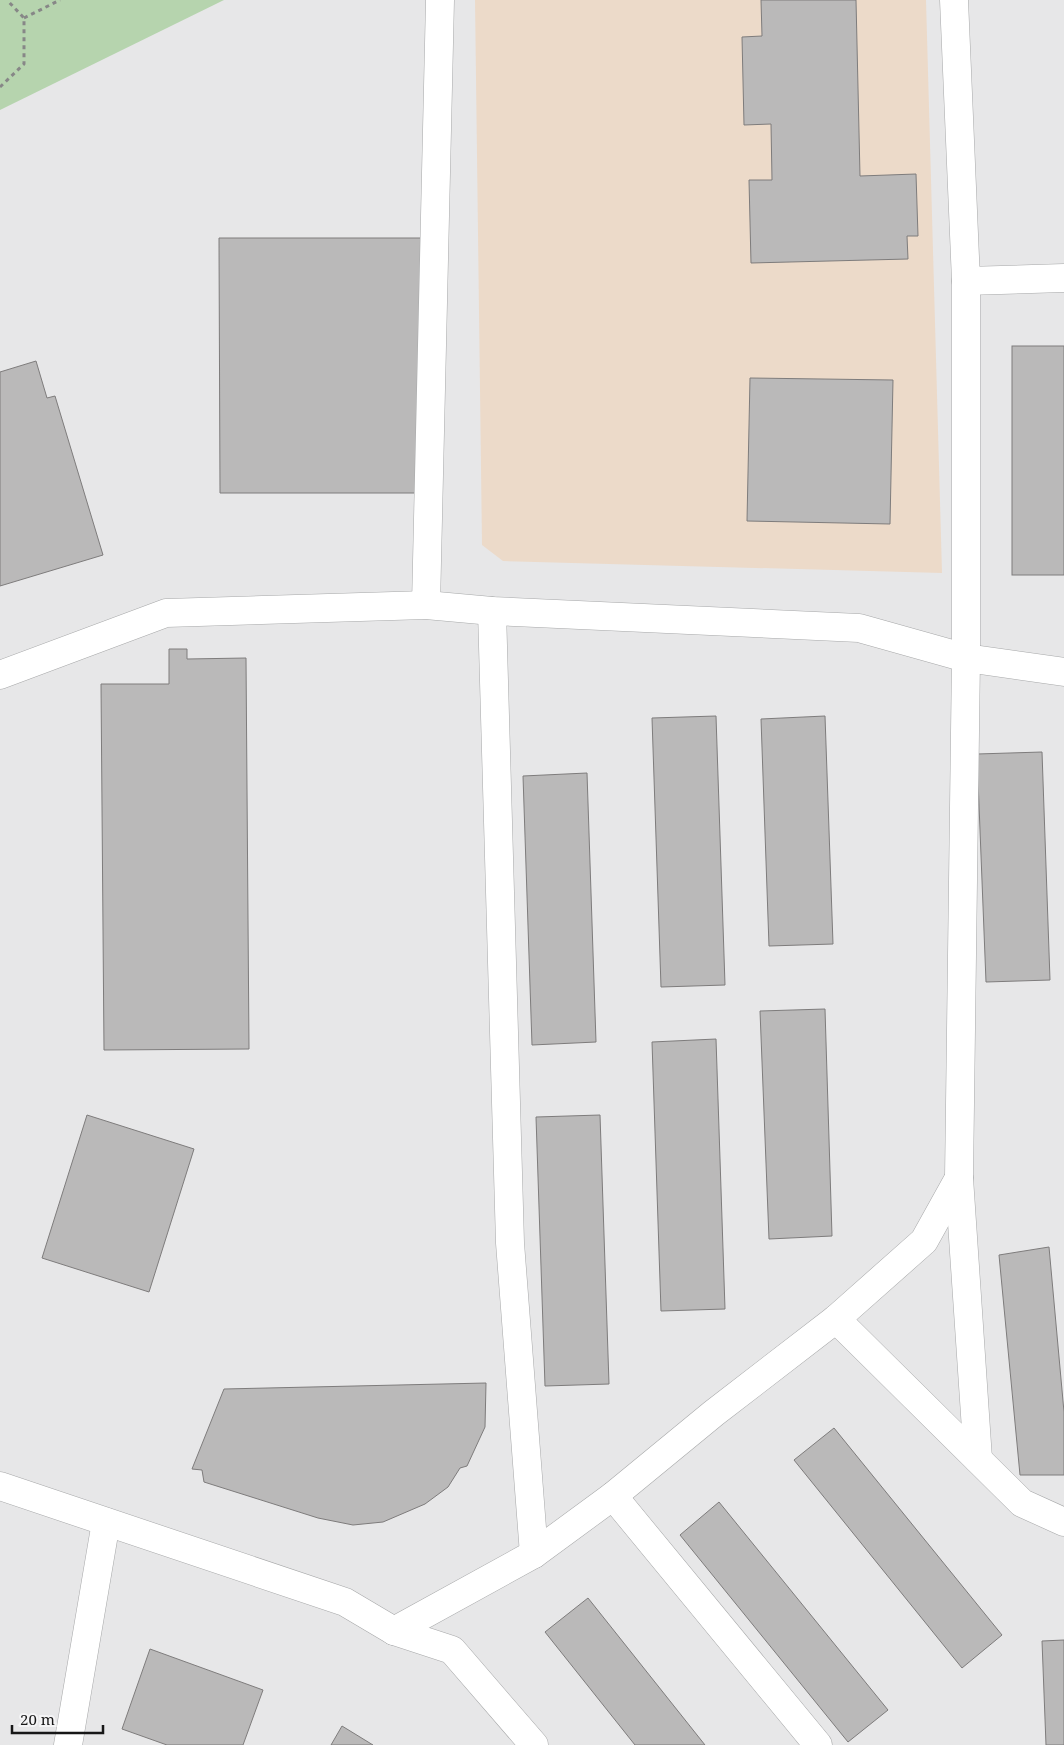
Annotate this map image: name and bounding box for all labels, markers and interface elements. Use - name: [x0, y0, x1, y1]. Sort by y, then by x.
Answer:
- scale bar: [12, 1702, 104, 1734]
- text: 20 m: [20, 1709, 55, 1729]

